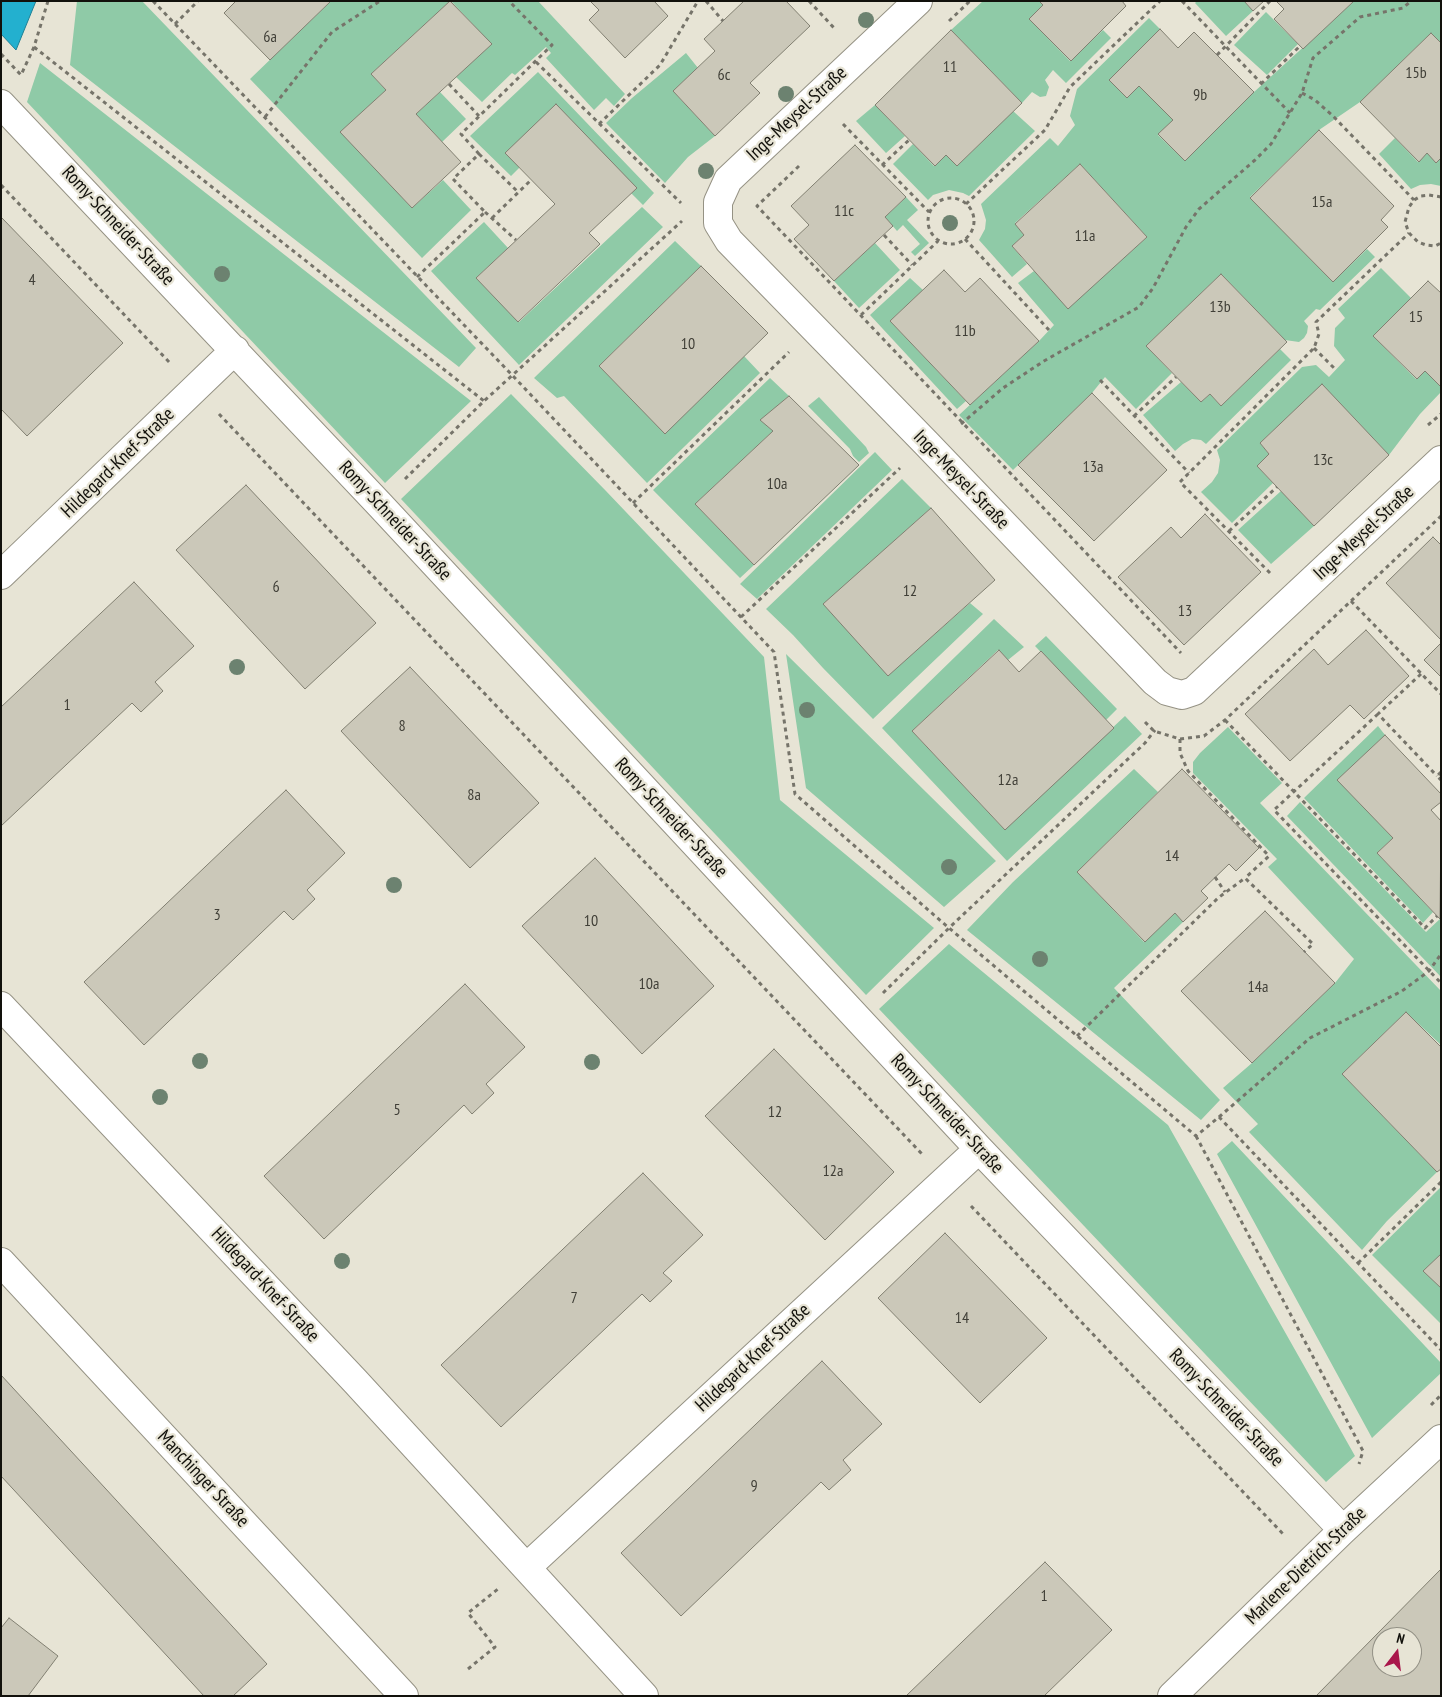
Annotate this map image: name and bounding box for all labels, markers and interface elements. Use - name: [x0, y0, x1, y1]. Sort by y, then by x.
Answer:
- house number: 6a: [263, 27, 277, 47]
- house number: 11: [943, 57, 957, 77]
- street label: Inge-Meysel-Straße: [742, 62, 852, 166]
- house number: 15b: [1405, 63, 1427, 83]
- house number: 6c: [718, 65, 730, 85]
- house number: 9b: [1193, 85, 1207, 105]
- street label: Romy-Schneider-Straße: [57, 161, 179, 291]
- house number: 15a: [1312, 192, 1332, 212]
- house number: 11c: [834, 201, 854, 221]
- house number: 11a: [1075, 226, 1095, 246]
- house number: 4: [28, 270, 36, 290]
- house number: 13b: [1209, 297, 1231, 317]
- house number: 15: [1409, 307, 1423, 327]
- house number: 11b: [954, 321, 976, 341]
- house number: 10: [681, 334, 695, 354]
- street label: Hildegard-Knef-Straße: [57, 403, 179, 523]
- street label: Inge-Meysel-Straße: [908, 426, 1014, 534]
- house number: 13c: [1313, 450, 1333, 470]
- street label: Romy-Schneider-Straße: [334, 456, 456, 586]
- house number: 13a: [1083, 457, 1103, 477]
- house number: 10a: [767, 474, 787, 494]
- street label: Inge-Meysel-Straße: [1309, 481, 1419, 585]
- house number: 6: [272, 577, 280, 597]
- house number: 12: [903, 581, 917, 601]
- house number: 13: [1178, 601, 1192, 621]
- house number: 1: [63, 695, 71, 715]
- house number: 8: [398, 716, 406, 736]
- street label: Romy-Schneider-Straße: [610, 753, 732, 883]
- house number: 12a: [998, 770, 1018, 790]
- house number: 8a: [467, 785, 481, 805]
- house number: 14: [1165, 846, 1179, 866]
- house number: 3: [213, 905, 221, 925]
- house number: 10: [584, 911, 598, 931]
- house number: 10a: [639, 974, 659, 994]
- house number: 14a: [1248, 977, 1268, 997]
- street label: Romy-Schneider-Straße: [886, 1049, 1008, 1179]
- house number: 5: [393, 1100, 401, 1120]
- house number: 12: [768, 1102, 782, 1122]
- house number: 12a: [823, 1161, 843, 1181]
- street label: Hildegard-Knef-Straße: [206, 1223, 324, 1347]
- house number: 7: [570, 1288, 578, 1308]
- street label: Hildegard-Knef-Straße: [691, 1299, 815, 1417]
- house number: 14: [955, 1308, 969, 1328]
- street label: Romy-Schneider-Straße: [1164, 1344, 1288, 1472]
- street label: Manchinger Straße: [152, 1426, 254, 1532]
- house number: 9: [750, 1476, 758, 1496]
- street label: Marlene-Dietrich-Straße: [1241, 1502, 1371, 1630]
- house number: 1: [1040, 1586, 1048, 1606]
- north arrow: [1372, 1627, 1422, 1677]
- text: N: [1395, 1629, 1407, 1648]

